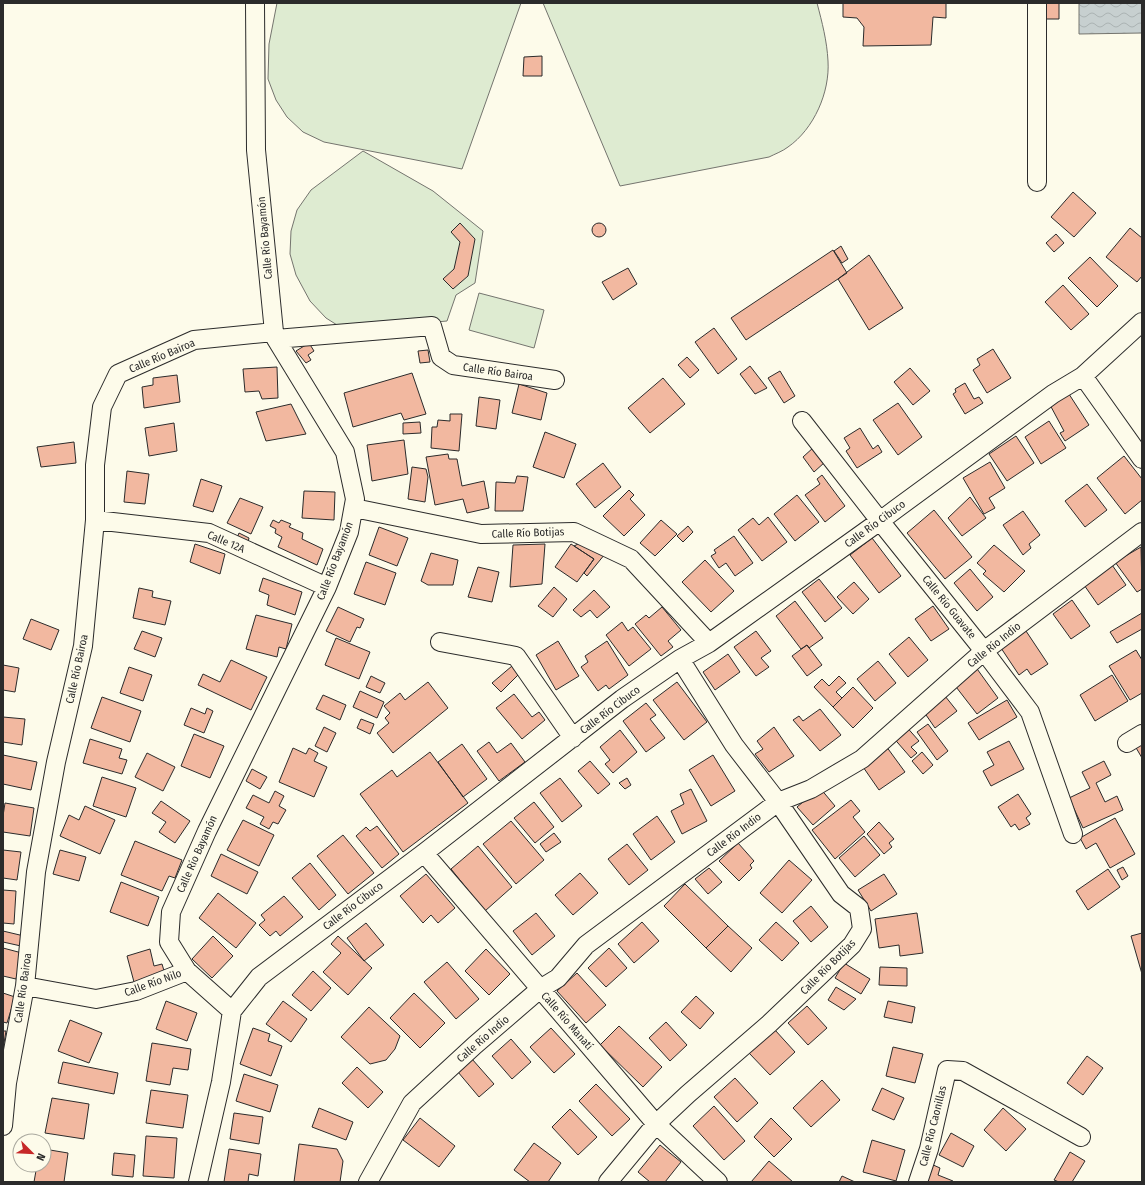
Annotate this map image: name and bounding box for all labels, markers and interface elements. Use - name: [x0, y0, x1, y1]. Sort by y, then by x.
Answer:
- street label: Calle Río Bayamón: [255, 196, 275, 280]
- street label: Calle Río Bairoa: [127, 336, 197, 376]
- street label: Calle Río Bairoa: [462, 361, 534, 383]
- street label: Calle Río Cibuco: [842, 497, 908, 550]
- street label: Calle Río Bayamón: [314, 520, 356, 602]
- street label: Calle Río Botijas: [491, 525, 565, 541]
- street label: Calle 12A: [205, 528, 247, 556]
- street label: Calle Río Guavate: [919, 573, 979, 641]
- street label: Calle Río Indio: [965, 619, 1023, 670]
- street label: Calle Río Bairoa: [63, 633, 91, 705]
- street label: Calle Río Cibuco: [577, 683, 643, 737]
- street label: Calle Río Indio: [704, 810, 764, 860]
- street label: Calle Río Bayamón: [174, 813, 220, 895]
- street label: Calle Río Cibuco: [320, 879, 386, 933]
- street label: Calle Río Botijas: [798, 937, 858, 997]
- street label: Calle Río Bairoa: [12, 952, 34, 1024]
- street label: Calle Río Nilo: [123, 967, 183, 999]
- street label: Calle Río Manatí: [538, 989, 596, 1053]
- street label: Calle Río Indio: [454, 1013, 512, 1065]
- street label: Calle Río Caonillas: [917, 1084, 949, 1168]
- north arrow: [12, 1133, 52, 1173]
- text: N: [33, 1151, 48, 1163]

